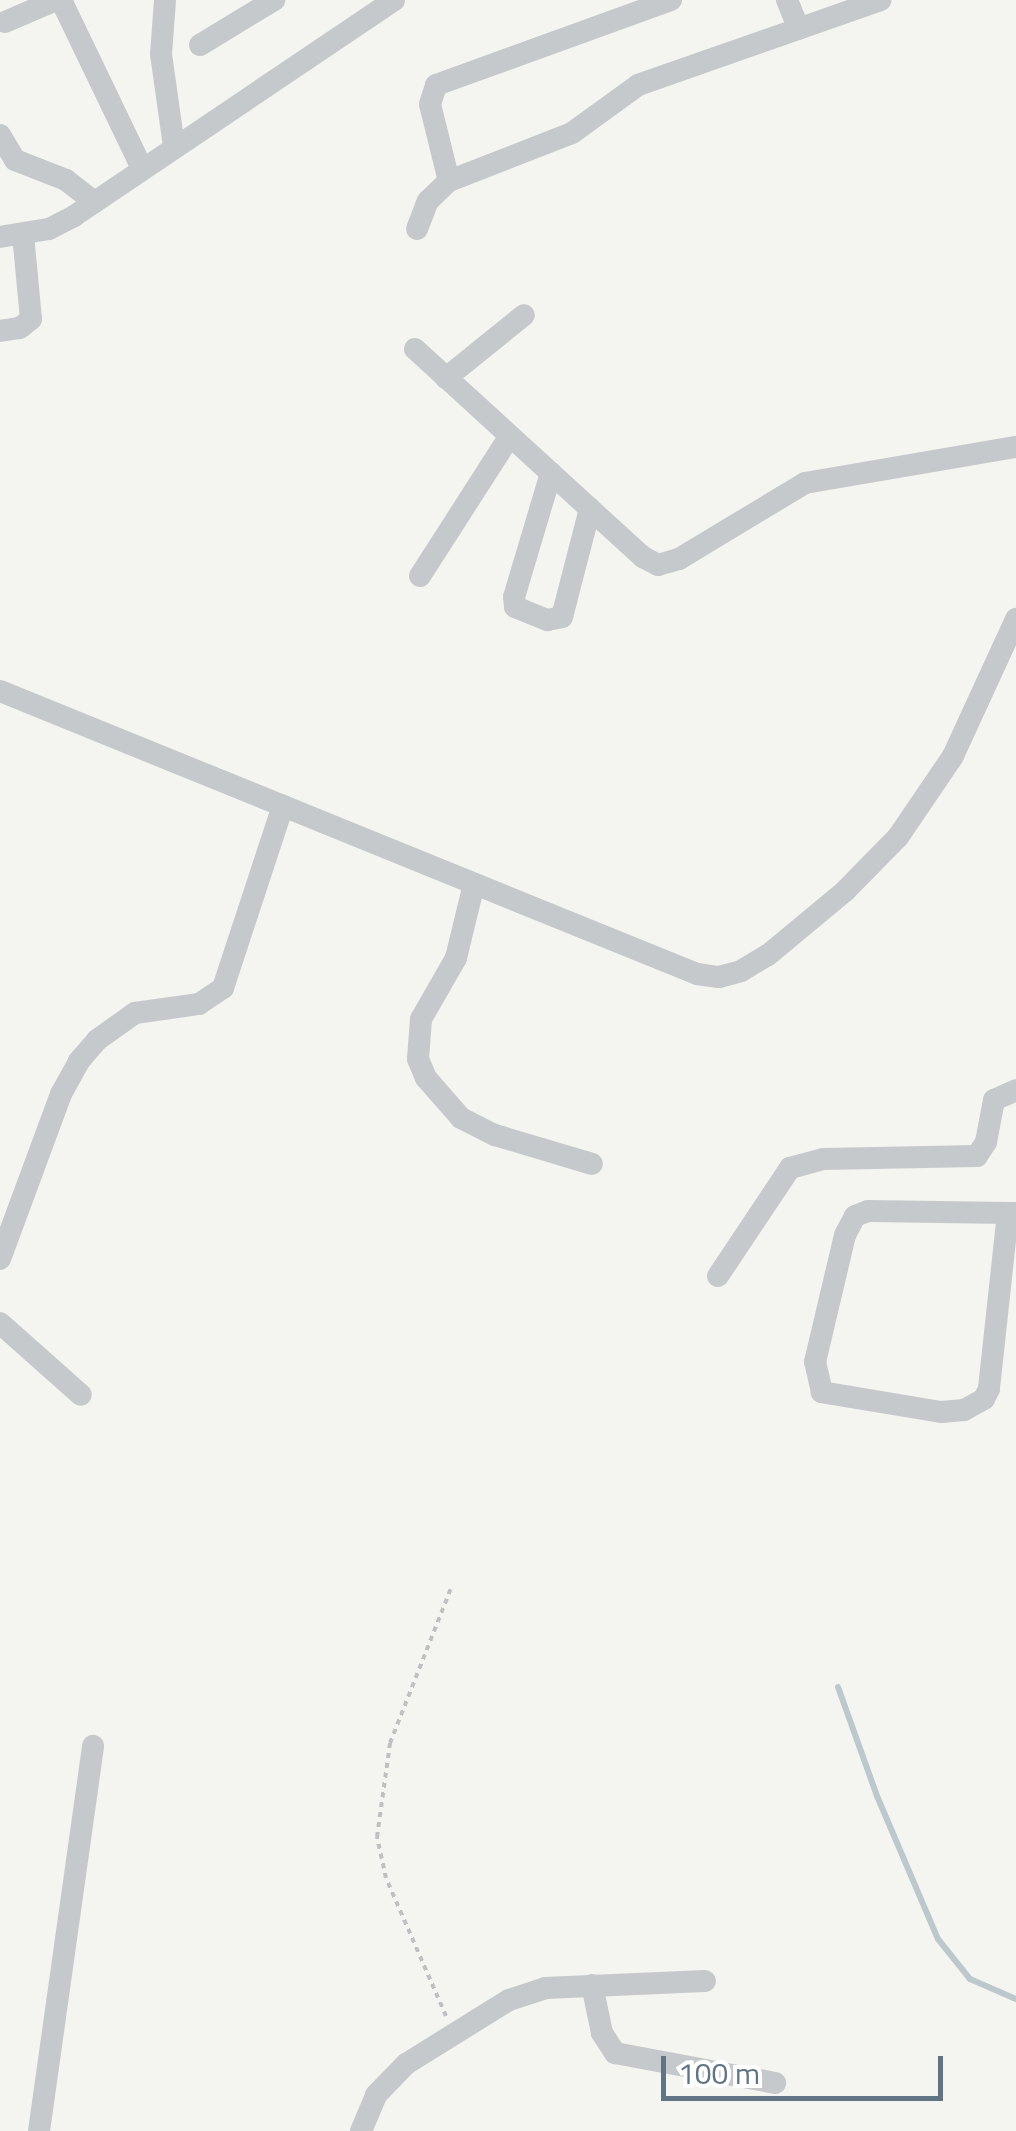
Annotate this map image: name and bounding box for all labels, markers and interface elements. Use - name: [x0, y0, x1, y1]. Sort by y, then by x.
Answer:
- scale bar: [666, 2036, 948, 2098]
- text: 100 m: [678, 2050, 760, 2096]

